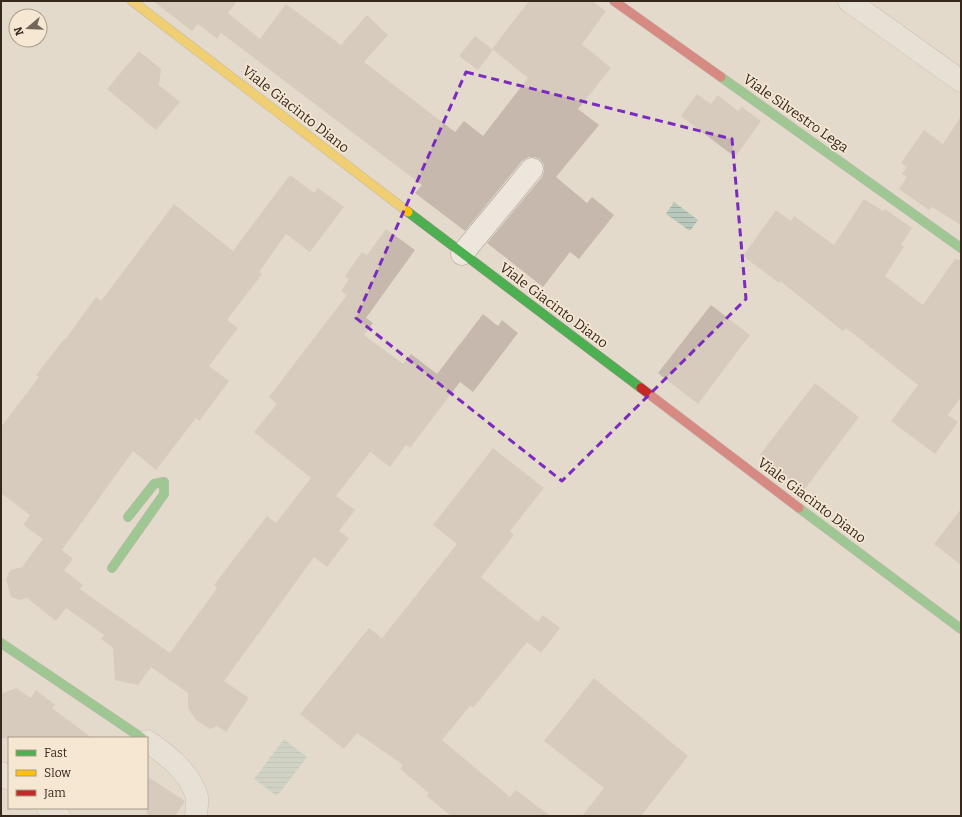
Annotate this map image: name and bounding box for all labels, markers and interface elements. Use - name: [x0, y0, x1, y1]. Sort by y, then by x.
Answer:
- north arrow: [8, 8, 48, 48]
- text: N: [11, 24, 27, 37]
- street label: Viale Giacinto Diano: [239, 62, 353, 157]
- street label: Viale Silvestro Lega: [740, 71, 852, 156]
- street label: Viale Giacinto Diano: [496, 259, 611, 352]
- street label: Viale Giacinto Diano: [754, 454, 869, 547]
- legend: [8, 737, 148, 809]
- text: Fast: [44, 746, 68, 760]
- text: Slow: [44, 766, 71, 780]
- text: Jam: [43, 786, 66, 800]

